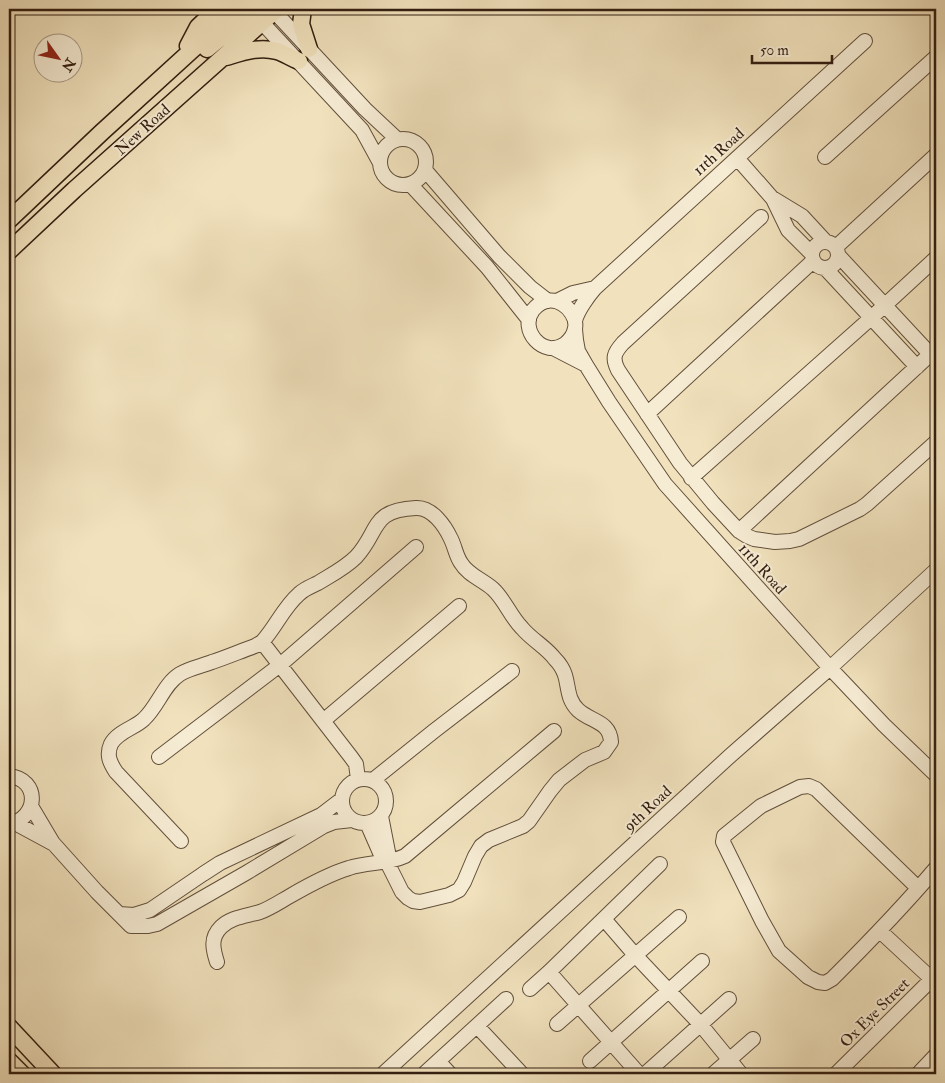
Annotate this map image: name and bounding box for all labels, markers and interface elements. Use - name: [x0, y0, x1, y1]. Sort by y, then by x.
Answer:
- north arrow: [32, 32, 82, 82]
- scale bar: [752, 32, 832, 64]
- text: 50 m: [760, 41, 789, 60]
- text: N: [58, 54, 80, 75]
- street label: New Road: [111, 100, 174, 160]
- street label: 11th Road: [689, 124, 748, 180]
- street label: 11th Road: [734, 539, 790, 598]
- street label: 9th Road: [619, 781, 676, 837]
- street label: Ox Eye Street: [836, 974, 914, 1052]

